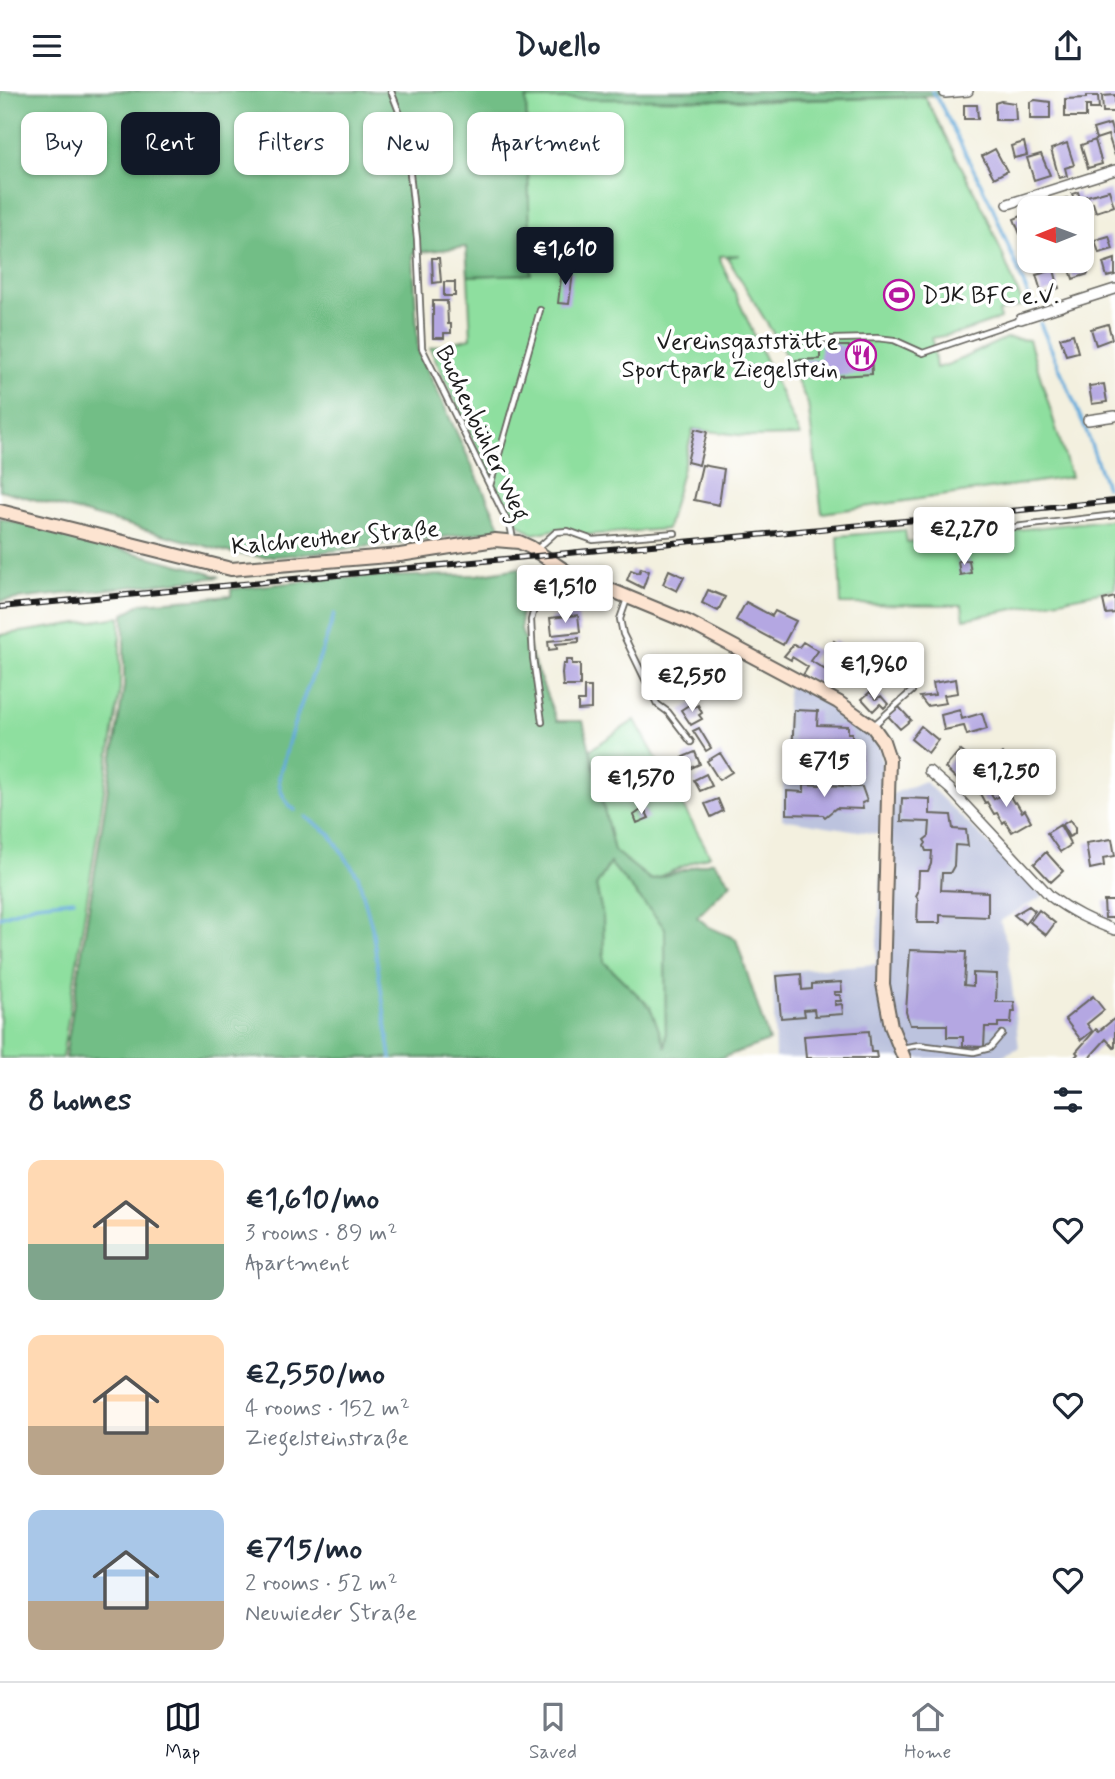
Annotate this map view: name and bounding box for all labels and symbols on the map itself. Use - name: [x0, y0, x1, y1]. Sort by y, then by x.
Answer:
- north arrow: [1017, 196, 1094, 273]
- pin: €1,610: [508, 227, 622, 287]
- sports icon: DJK BFC e.V.: [882, 278, 916, 312]
- place label: DJK BFC e.V.: [922, 281, 1059, 312]
- place label: Vereinsgaststätte Sportpark Ziegelstein: [621, 327, 838, 388]
- restaurant icon: Vereinsgaststätte Sportpark Ziegelstein: [844, 338, 878, 372]
- street label: Buchenbühler Weg: [425, 341, 536, 528]
- pin: €2,270: [907, 507, 1021, 567]
- street label: Kalchreuther Straße: [230, 514, 440, 563]
- pin: €1,510: [508, 566, 622, 625]
- pin: €1,960: [817, 643, 931, 702]
- pin: €2,550: [635, 655, 749, 714]
- pin: €715: [783, 739, 865, 799]
- pin: €1,250: [949, 749, 1063, 809]
- pin: €1,570: [584, 757, 698, 816]

